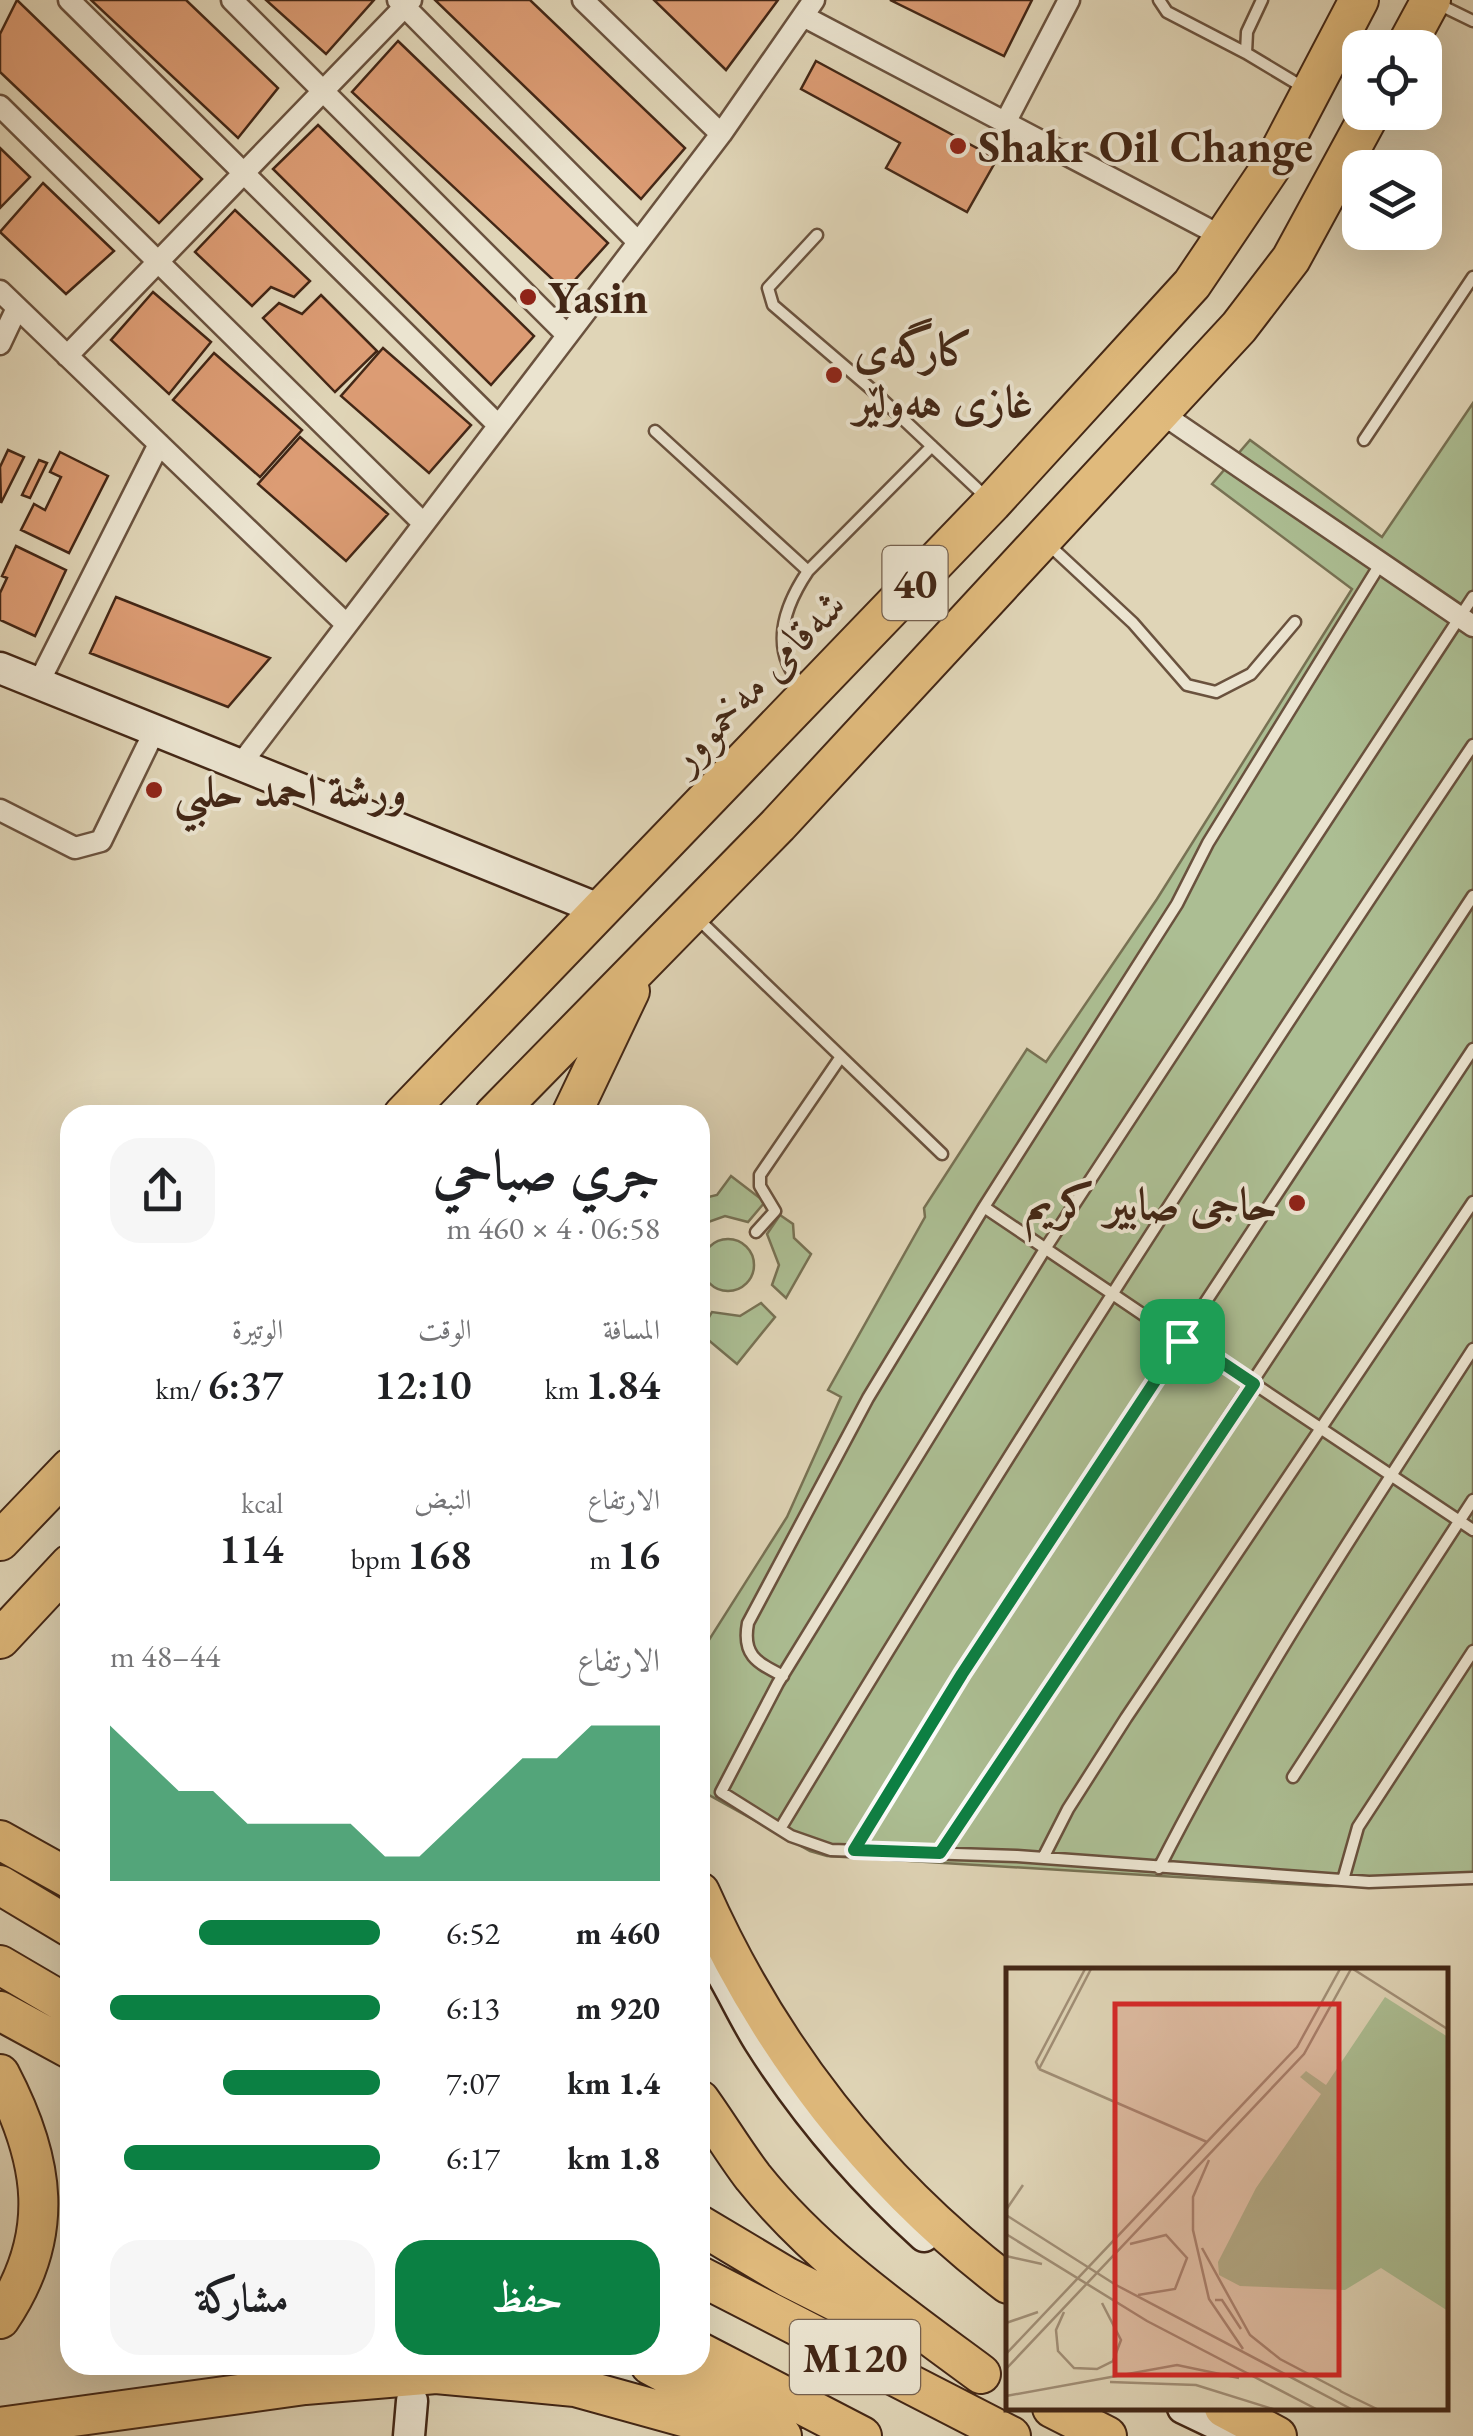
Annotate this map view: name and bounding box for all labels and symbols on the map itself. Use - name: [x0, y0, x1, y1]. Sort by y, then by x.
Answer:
- place label: Shakr Oil Change: [978, 117, 1313, 176]
- marker: Shakr Oil Change: [947, 135, 969, 157]
- place label: Yasin: [548, 268, 648, 326]
- marker: Yasin: [517, 286, 539, 308]
- place label: کارگەی غازی هەولێر: [849, 317, 1033, 430]
- marker: کارگەی غازی هەولێر: [823, 364, 845, 386]
- road number: 40: [882, 546, 948, 620]
- street label: شەقامی مەخموور: [651, 576, 858, 787]
- place label: ورشة احمد حلبي: [174, 761, 407, 833]
- marker: ورشة احمد حلبي: [143, 779, 165, 801]
- place label: حاجی صابیر کریم: [1026, 1174, 1277, 1243]
- marker: حاجی صابیر کریم: [1286, 1192, 1308, 1214]
- pin: [1140, 1299, 1225, 1384]
- inset map: [1006, 1968, 1448, 2411]
- road number: M120: [790, 2320, 920, 2394]

